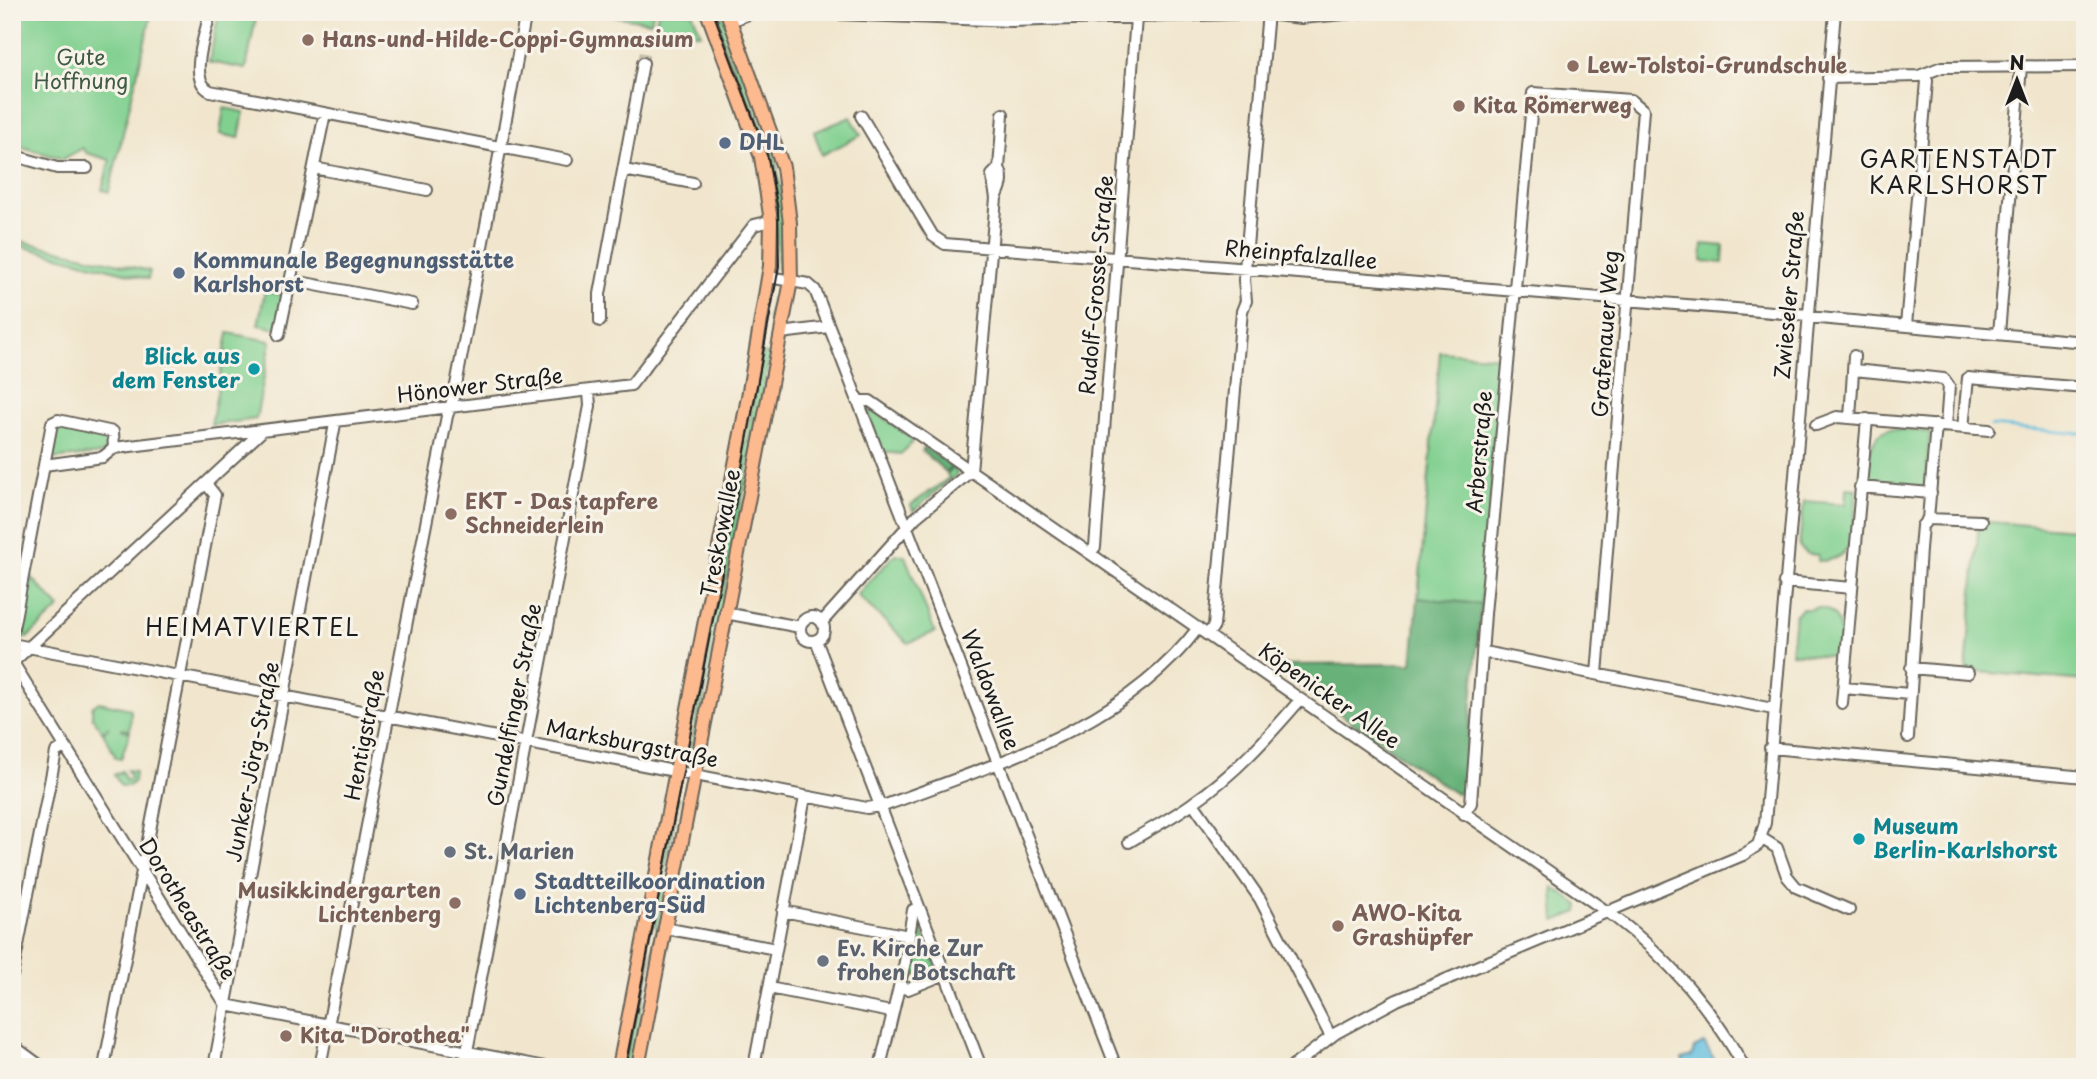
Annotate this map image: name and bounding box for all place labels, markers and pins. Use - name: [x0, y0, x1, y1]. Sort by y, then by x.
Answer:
- place label: Hans-und-Hilde-Coppi-Gymnasium: [322, 22, 694, 54]
- marker: Hans-und-Hilde-Coppi-Gymnasium: [300, 32, 316, 48]
- place label: Lew-Tolstoi-Grundschule: [1587, 48, 1847, 80]
- marker: Lew-Tolstoi-Grundschule: [1565, 58, 1581, 74]
- place label: Kita Römerweg: [1473, 88, 1632, 120]
- marker: Kita Römerweg: [1451, 98, 1467, 114]
- place label: DHL: [739, 125, 785, 157]
- marker: DHL: [717, 135, 733, 151]
- place label: Kommunale Begegnungsstätte Karlshorst: [193, 243, 514, 299]
- marker: Kommunale Begegnungsstätte Karlshorst: [171, 265, 187, 281]
- place label: Blick aus dem Fenster: [112, 339, 240, 395]
- marker: Blick aus dem Fenster: [246, 361, 262, 377]
- place label: EKT - Das tapfere Schneiderlein: [465, 484, 658, 540]
- marker: EKT - Das tapfere Schneiderlein: [443, 506, 459, 522]
- place label: Museum Berlin-Karlshorst: [1873, 809, 2058, 865]
- marker: Museum Berlin-Karlshorst: [1851, 831, 1867, 847]
- place label: St. Marien: [464, 834, 574, 866]
- marker: St. Marien: [442, 844, 458, 860]
- place label: Stadtteilkoordination Lichtenberg-Süd: [534, 864, 766, 920]
- place label: Musikkindergarten Lichtenberg: [238, 873, 441, 929]
- marker: Stadtteilkoordination Lichtenberg-Süd: [512, 886, 528, 902]
- marker: Musikkindergarten Lichtenberg: [447, 895, 463, 911]
- place label: AWO-Kita Grashüpfer: [1352, 896, 1473, 952]
- marker: AWO-Kita Grashüpfer: [1330, 918, 1346, 934]
- place label: Ev. Kirche Zur frohen Botschaft: [837, 931, 1016, 987]
- marker: Ev. Kirche Zur frohen Botschaft: [815, 953, 831, 969]
- place label: Kita "Dorothea": [300, 1018, 470, 1050]
- marker: Kita "Dorothea": [278, 1028, 294, 1044]

